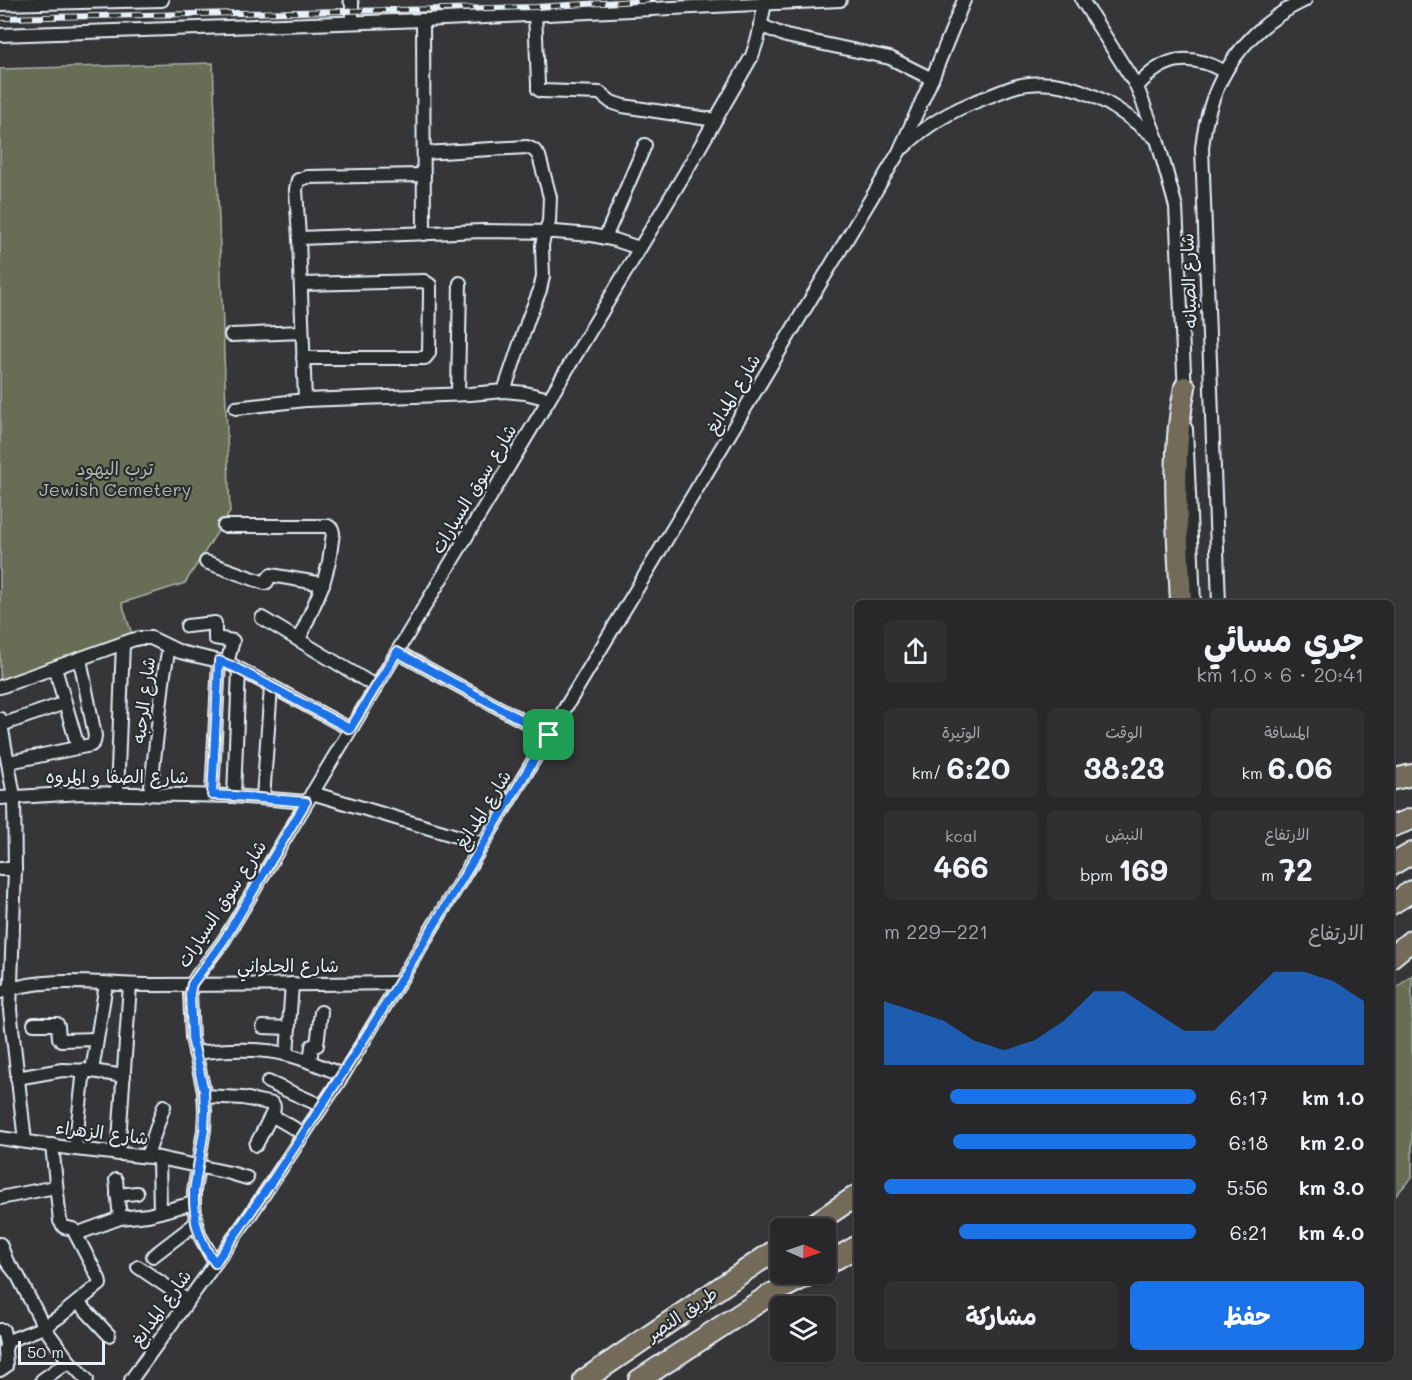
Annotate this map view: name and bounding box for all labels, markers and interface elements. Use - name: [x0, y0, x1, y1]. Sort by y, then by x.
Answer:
- street label: شارع الصيانه: [1174, 233, 1203, 329]
- street label: شارع المدابغ: [699, 349, 767, 439]
- street label: شارع سوق السيارات: [425, 419, 522, 558]
- park label: ترب اليهود Jewish Cemetery: [39, 456, 191, 501]
- text: جري مسائي: [1204, 617, 1364, 660]
- button: share: [884, 620, 947, 683]
- street label: شارع الرحبه: [126, 655, 161, 745]
- text: 20:41 · 6 × 1.0 km: [1196, 661, 1364, 687]
- pin: [523, 709, 574, 760]
- icon: arrive: [532, 718, 565, 751]
- text: الوتيرة: [942, 721, 980, 742]
- text: الوقت: [1105, 721, 1143, 742]
- text: المسافة: [1264, 721, 1310, 742]
- text: 6:20: [947, 747, 1010, 787]
- text: 38:23: [1084, 747, 1164, 787]
- text: 6.06: [1268, 747, 1333, 787]
- text: /km: [912, 762, 947, 783]
- text: km: [1241, 762, 1268, 783]
- street label: شارع الصفا و المروه: [45, 764, 189, 789]
- street label: شارع المدابغ: [448, 765, 518, 855]
- text: النبض: [1105, 823, 1143, 844]
- text: الارتفاع: [1265, 823, 1309, 844]
- text: kcal: [945, 825, 977, 846]
- street label: شارع سوق السيارات: [171, 835, 272, 972]
- text: 466: [933, 846, 989, 886]
- text: 169: [1118, 849, 1168, 889]
- text: 72: [1279, 849, 1313, 889]
- text: bpm: [1080, 864, 1118, 885]
- text: m: [1261, 864, 1279, 885]
- text: 221–229 m: [884, 918, 988, 944]
- text: الارتفاع: [1308, 919, 1364, 945]
- street label: شارع الحلواني: [237, 953, 339, 982]
- text: 6:17: [1230, 1084, 1268, 1110]
- text: 1.0 km: [1302, 1084, 1364, 1110]
- street label: شارع الزهراء: [54, 1114, 150, 1151]
- text: 6:18: [1229, 1129, 1268, 1155]
- text: 2.0 km: [1300, 1129, 1364, 1155]
- text: 5:56: [1226, 1174, 1268, 1200]
- text: 3.0 km: [1299, 1174, 1364, 1200]
- north arrow: [770, 1218, 836, 1284]
- map controls: [770, 1218, 836, 1362]
- text: 6:21: [1230, 1219, 1268, 1245]
- text: 4.0 km: [1298, 1219, 1364, 1245]
- street label: شارع المدابغ: [124, 1264, 198, 1352]
- street label: طريق النصر: [639, 1281, 722, 1347]
- button: مشاركة: [884, 1281, 1118, 1350]
- button: حفظ: [1130, 1281, 1364, 1350]
- button: layers: [770, 1296, 836, 1362]
- scale bar: [18, 1338, 105, 1366]
- text: 50 m: [27, 1341, 64, 1362]

